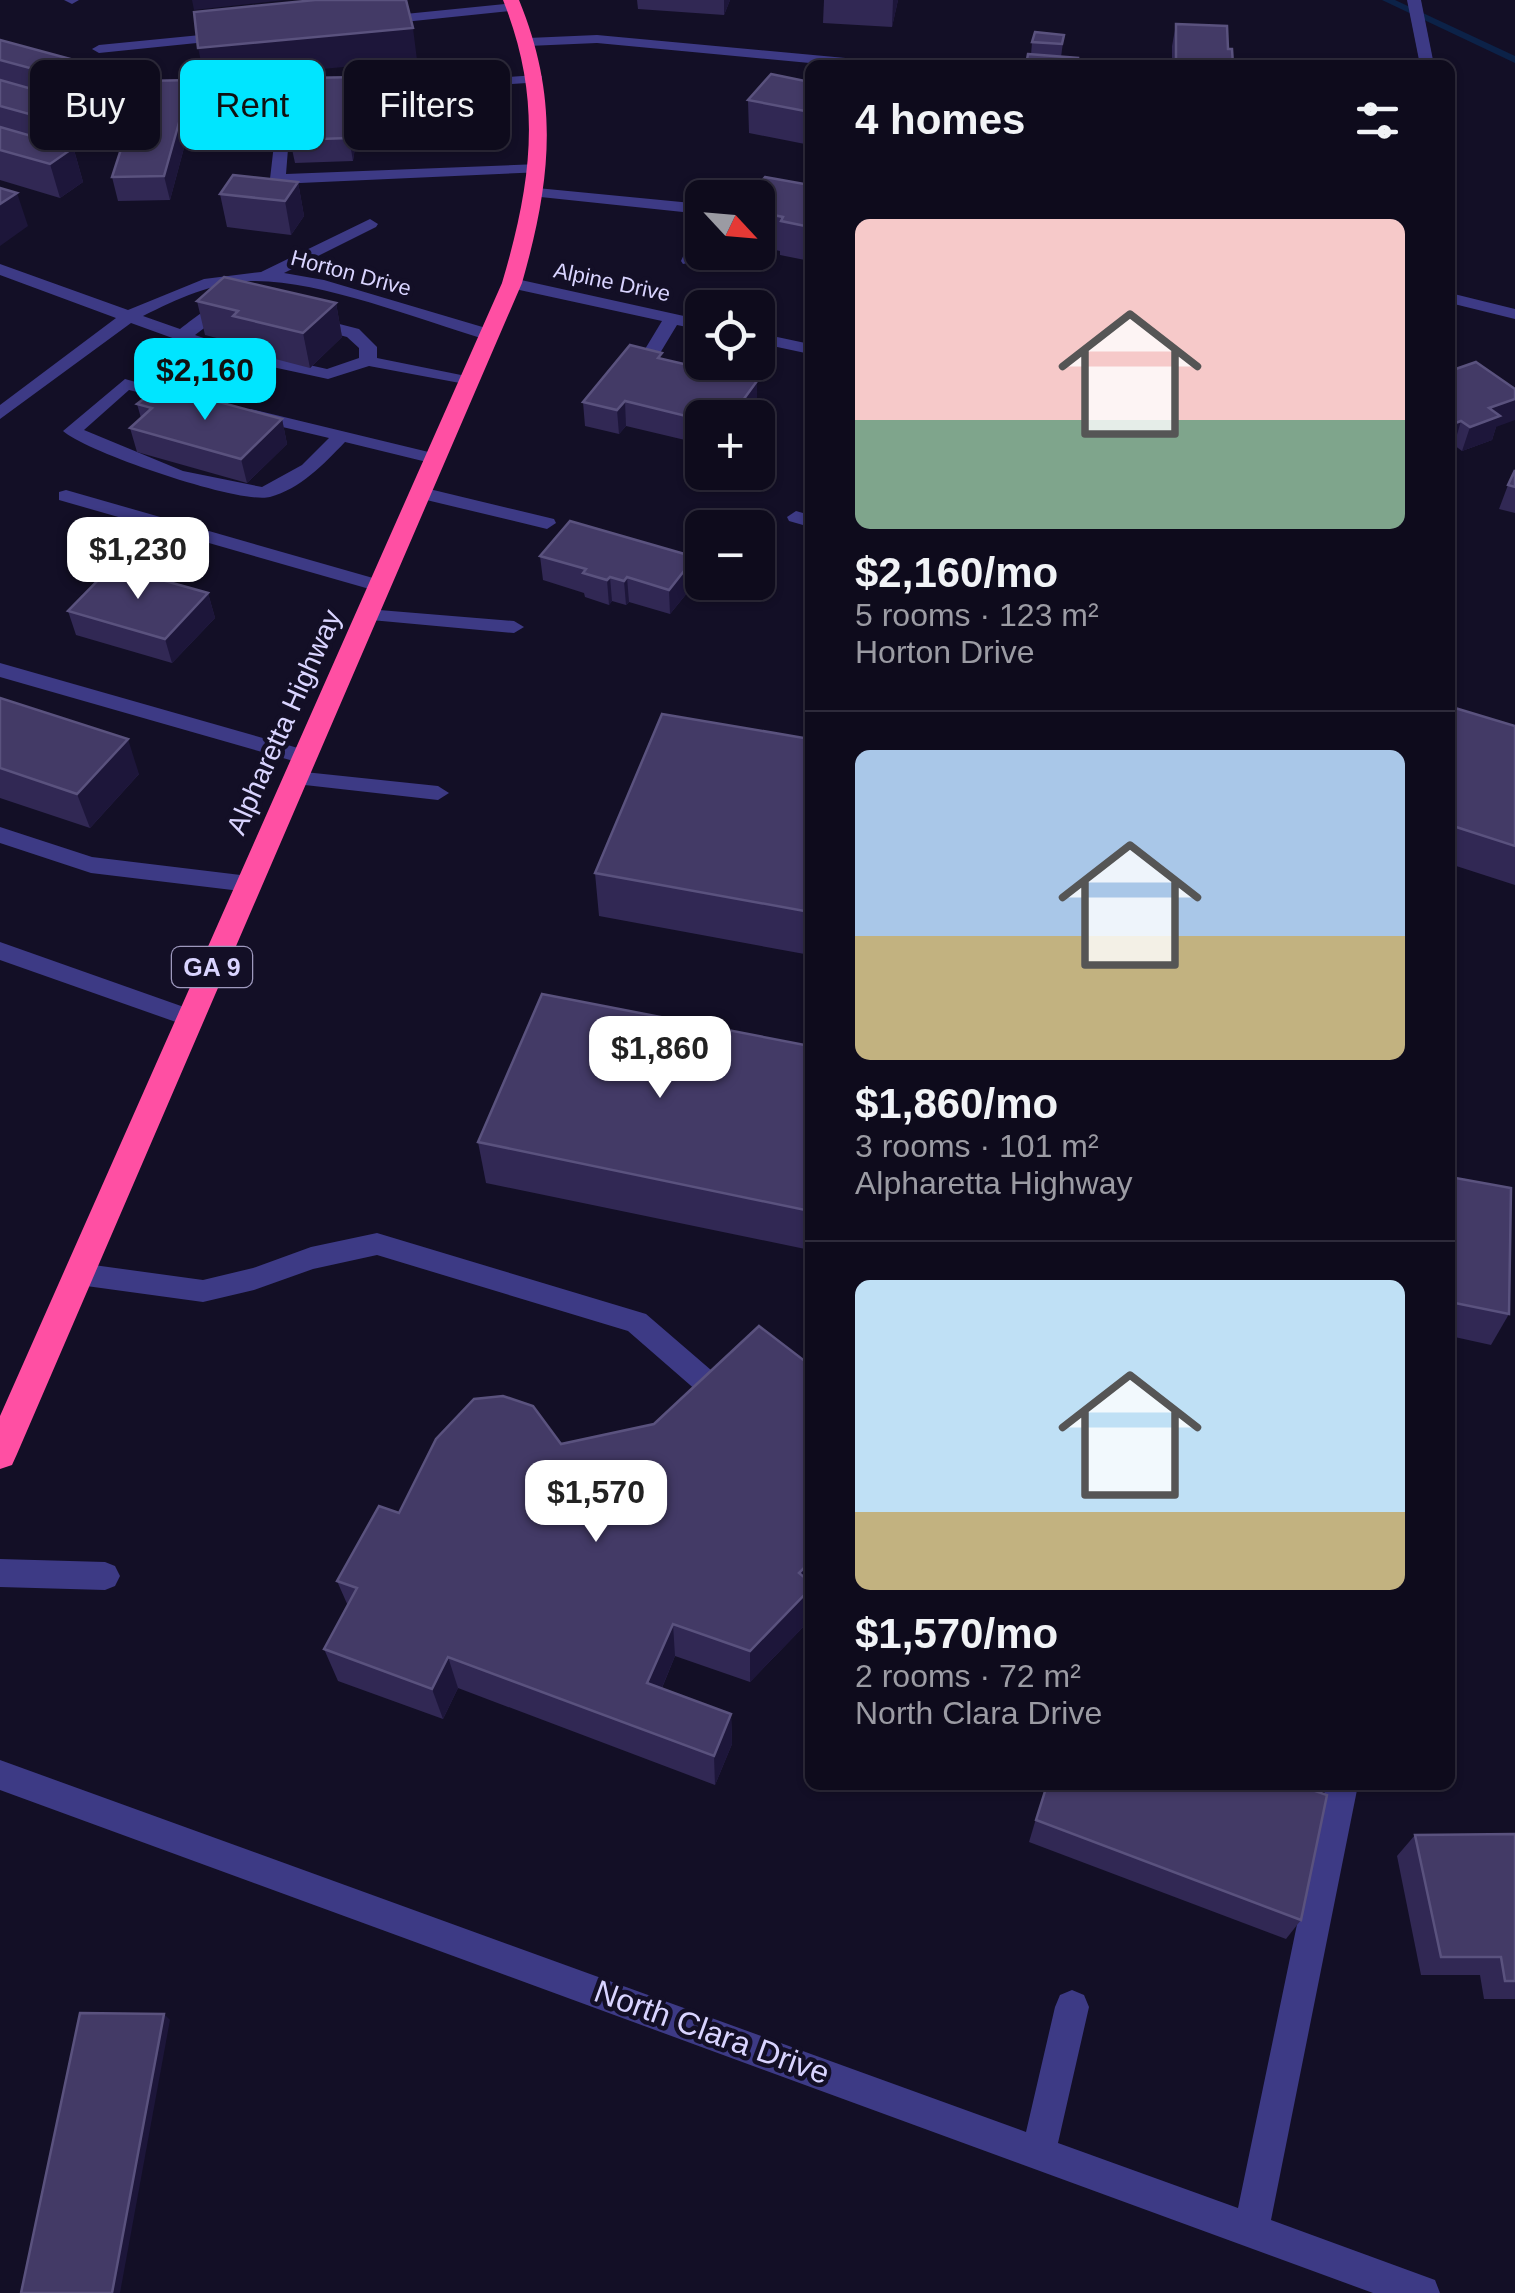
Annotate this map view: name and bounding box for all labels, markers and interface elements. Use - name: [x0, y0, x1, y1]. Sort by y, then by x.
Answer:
- chip: Buy: [30, 60, 160, 150]
- chip: Rent: [180, 60, 324, 150]
- chip: Filters: [344, 60, 510, 150]
- icon: filters: [1350, 93, 1405, 148]
- text: 4 homes: [855, 96, 1025, 143]
- north arrow: [685, 180, 775, 270]
- map controls: [685, 180, 775, 600]
- street label: Horton Drive: [288, 245, 414, 301]
- street label: Alpine Drive: [551, 257, 673, 307]
- icon: home: [1040, 284, 1220, 464]
- button: locate: [685, 290, 775, 380]
- pin: $2,160: [124, 338, 286, 423]
- text: $2,160: [156, 352, 254, 388]
- button: +: [685, 400, 775, 490]
- button: −: [685, 510, 775, 600]
- pin: $1,230: [57, 517, 219, 602]
- text: $1,230: [89, 531, 187, 567]
- text: $2,160/mo: [855, 549, 1058, 596]
- text: 5 rooms · 123 m²: [855, 597, 1099, 633]
- street label: Alpharetta Highway: [220, 605, 348, 839]
- text: Horton Drive: [855, 634, 1035, 670]
- icon: home: [1040, 815, 1220, 995]
- road number: GA 9: [172, 947, 252, 987]
- pin: $1,860: [579, 1016, 741, 1101]
- text: $1,860: [611, 1030, 709, 1066]
- text: $1,860/mo: [855, 1080, 1058, 1127]
- text: 3 rooms · 101 m²: [855, 1128, 1099, 1164]
- text: Alpharetta Highway: [855, 1165, 1132, 1201]
- icon: home: [1040, 1345, 1220, 1525]
- pin: $1,570: [515, 1460, 677, 1545]
- text: $1,570: [547, 1474, 645, 1510]
- text: $1,570/mo: [855, 1610, 1058, 1657]
- text: 2 rooms · 72 m²: [855, 1658, 1081, 1694]
- text: North Clara Drive: [855, 1695, 1102, 1731]
- street label: North Clara Drive: [590, 1973, 834, 2091]

